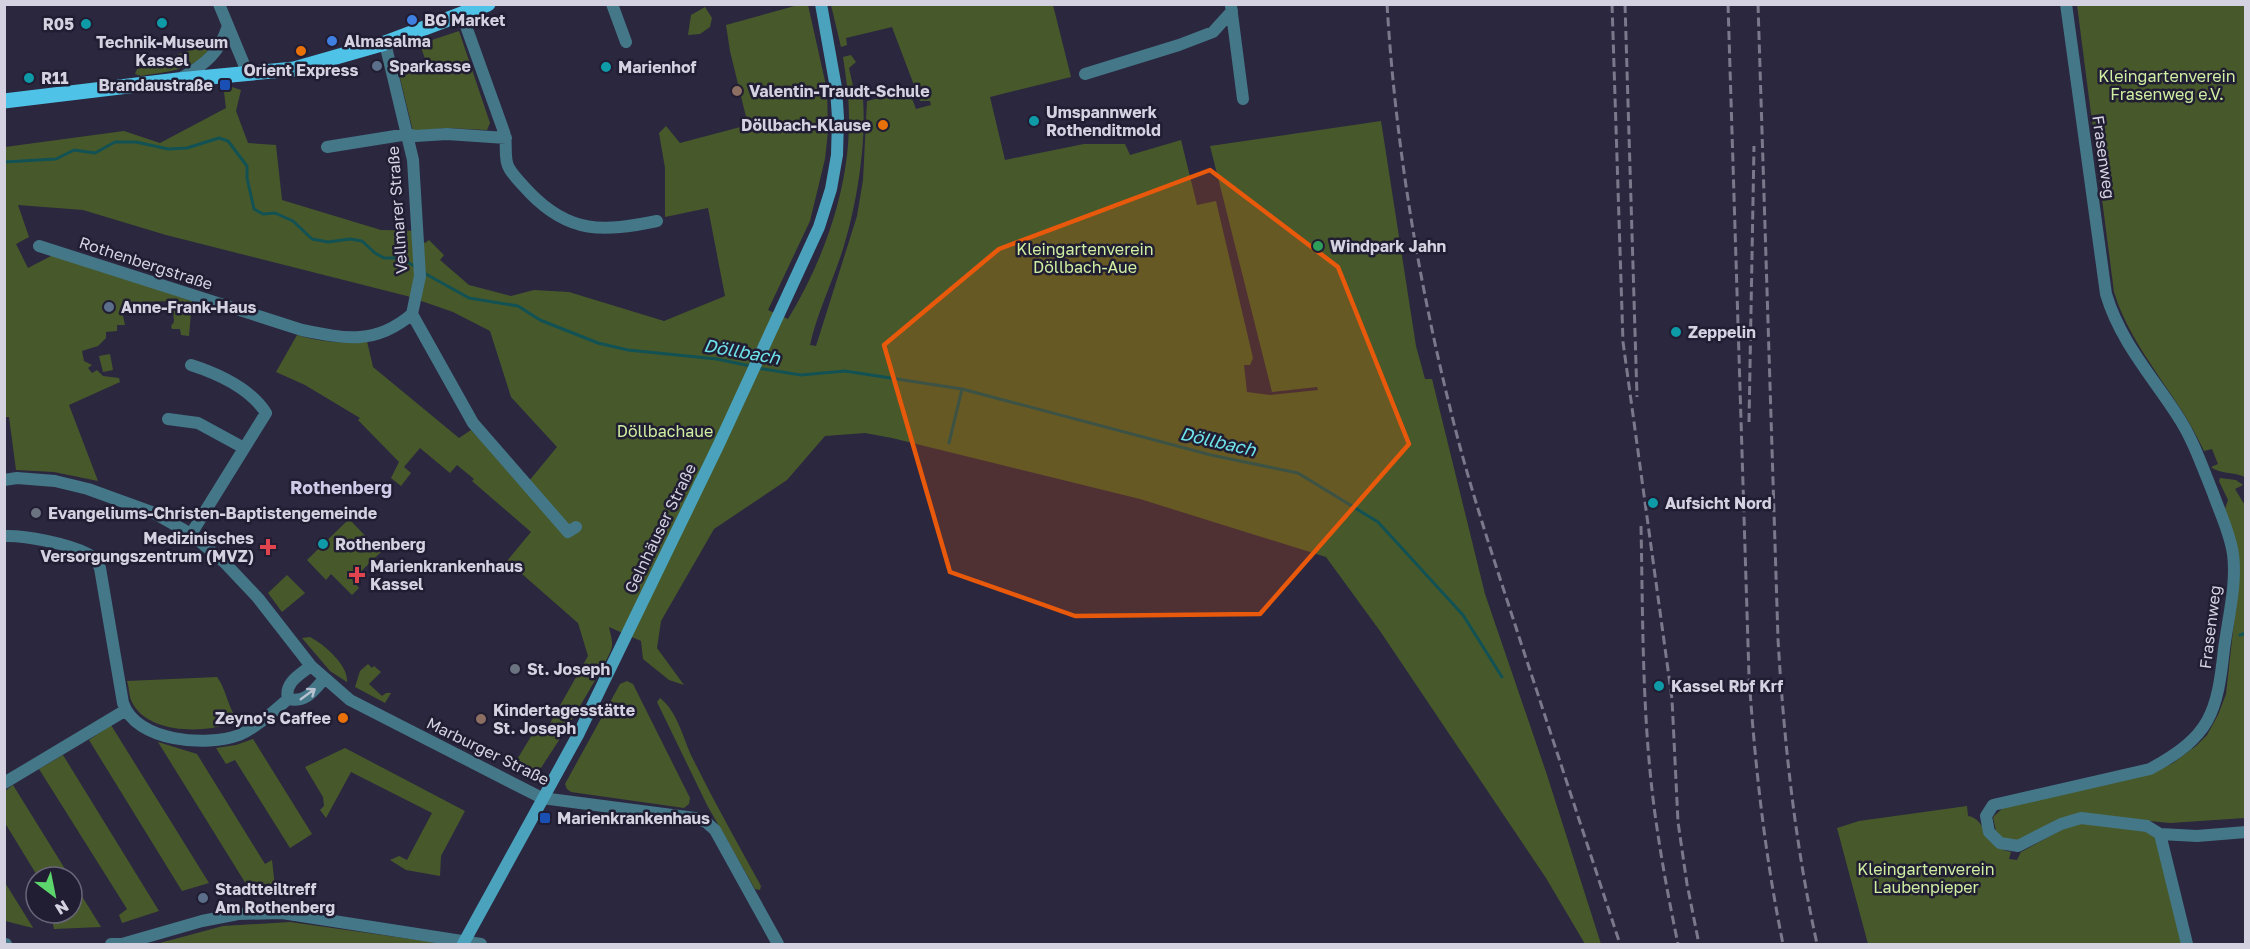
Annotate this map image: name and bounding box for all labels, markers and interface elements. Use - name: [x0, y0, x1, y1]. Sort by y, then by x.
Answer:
- place label: BG Market: [424, 10, 505, 30]
- marker: BG Market: [405, 13, 419, 27]
- place label: R05: [43, 14, 74, 34]
- marker: Technik-Museum Kassel: [155, 16, 169, 30]
- marker: R05: [79, 17, 93, 31]
- place label: Almasalma: [344, 31, 431, 51]
- place label: Technik-Museum Kassel: [96, 32, 228, 70]
- marker: Almasalma: [325, 34, 339, 48]
- marker: Orient Express: [294, 44, 308, 58]
- place label: Sparkasse: [389, 56, 471, 76]
- place label: Marienhof: [618, 57, 696, 77]
- marker: Sparkasse: [370, 59, 384, 73]
- place label: Orient Express: [244, 60, 358, 80]
- marker: Marienhof: [599, 60, 613, 74]
- park label: Kleingartenverein Frasenweg e.V.: [2098, 66, 2236, 104]
- place label: R11: [41, 68, 69, 88]
- marker: R11: [22, 71, 36, 85]
- place label: Brandaustraße: [99, 75, 213, 95]
- marker: Brandaustraße: [218, 78, 232, 92]
- place label: Valentin-Traudt-Schule: [749, 81, 930, 101]
- marker: Valentin-Traudt-Schule: [730, 84, 744, 98]
- place label: Umspannwerk Rothenditmold: [1046, 102, 1161, 140]
- marker: Umspannwerk Rothenditmold: [1027, 114, 1041, 128]
- street label: Frasenweg: [2088, 114, 2120, 200]
- place label: Döllbach-Klause: [741, 115, 871, 135]
- marker: Döllbach-Klause: [876, 118, 890, 132]
- street label: Vellmarer Straße: [383, 145, 411, 275]
- street label: Rothenbergstraße: [77, 232, 215, 294]
- place label: Windpark Jahn: [1330, 236, 1446, 256]
- park label: Kleingartenverein Döllbach-Aue: [1016, 239, 1154, 277]
- marker: Windpark Jahn: [1311, 239, 1325, 253]
- place label: Anne-Frank-Haus: [121, 297, 257, 317]
- marker: Anne-Frank-Haus: [102, 300, 116, 314]
- place label: Zeppelin: [1688, 322, 1756, 342]
- marker: Zeppelin: [1669, 325, 1683, 339]
- water label: Döllbach: [702, 333, 783, 369]
- park label: Döllbachaue: [617, 421, 713, 441]
- water label: Döllbach: [1178, 422, 1259, 461]
- street label: Gelnhäuser Straße: [620, 460, 700, 596]
- district label: Rothenberg: [290, 476, 392, 498]
- place label: Aufsicht Nord: [1665, 493, 1772, 513]
- marker: Aufsicht Nord: [1646, 496, 1660, 510]
- place label: Evangeliums-Christen-Baptistengemeinde: [48, 503, 377, 523]
- marker: Evangeliums-Christen-Baptistengemeinde: [29, 506, 43, 520]
- place label: Medizinisches Versorgungszentrum (MVZ): [40, 528, 254, 566]
- place label: Rothenberg: [335, 534, 426, 554]
- marker: Rothenberg: [316, 537, 330, 551]
- marker: Medizinisches Versorgungszentrum (MVZ): [259, 538, 277, 556]
- place label: Marienkrankenhaus Kassel: [370, 556, 523, 594]
- marker: Marienkrankenhaus Kassel: [348, 566, 366, 584]
- street label: Frasenweg: [2195, 584, 2225, 670]
- place label: St. Joseph: [527, 659, 610, 679]
- marker: St. Joseph: [508, 662, 522, 676]
- place label: Kassel Rbf Krf: [1671, 676, 1783, 696]
- marker: Kassel Rbf Krf: [1652, 679, 1666, 693]
- one-way arrow: [300, 688, 316, 701]
- place label: Kindertagesstätte St. Joseph: [493, 700, 635, 738]
- place label: Zeyno's Caffee: [215, 708, 331, 728]
- marker: Zeyno's Caffee: [336, 711, 350, 725]
- marker: Kindertagesstätte St. Joseph: [474, 712, 488, 726]
- street label: Marburger Straße: [423, 713, 553, 789]
- place label: Marienkrankenhaus: [557, 808, 710, 828]
- marker: Marienkrankenhaus: [538, 811, 552, 825]
- park label: Kleingartenverein Laubenpieper: [1857, 859, 1995, 897]
- north arrow: [24, 865, 84, 925]
- place label: Stadtteiltreff Am Rothenberg: [215, 879, 335, 917]
- marker: Stadtteiltreff Am Rothenberg: [196, 891, 210, 905]
- text: N: [51, 896, 72, 919]

